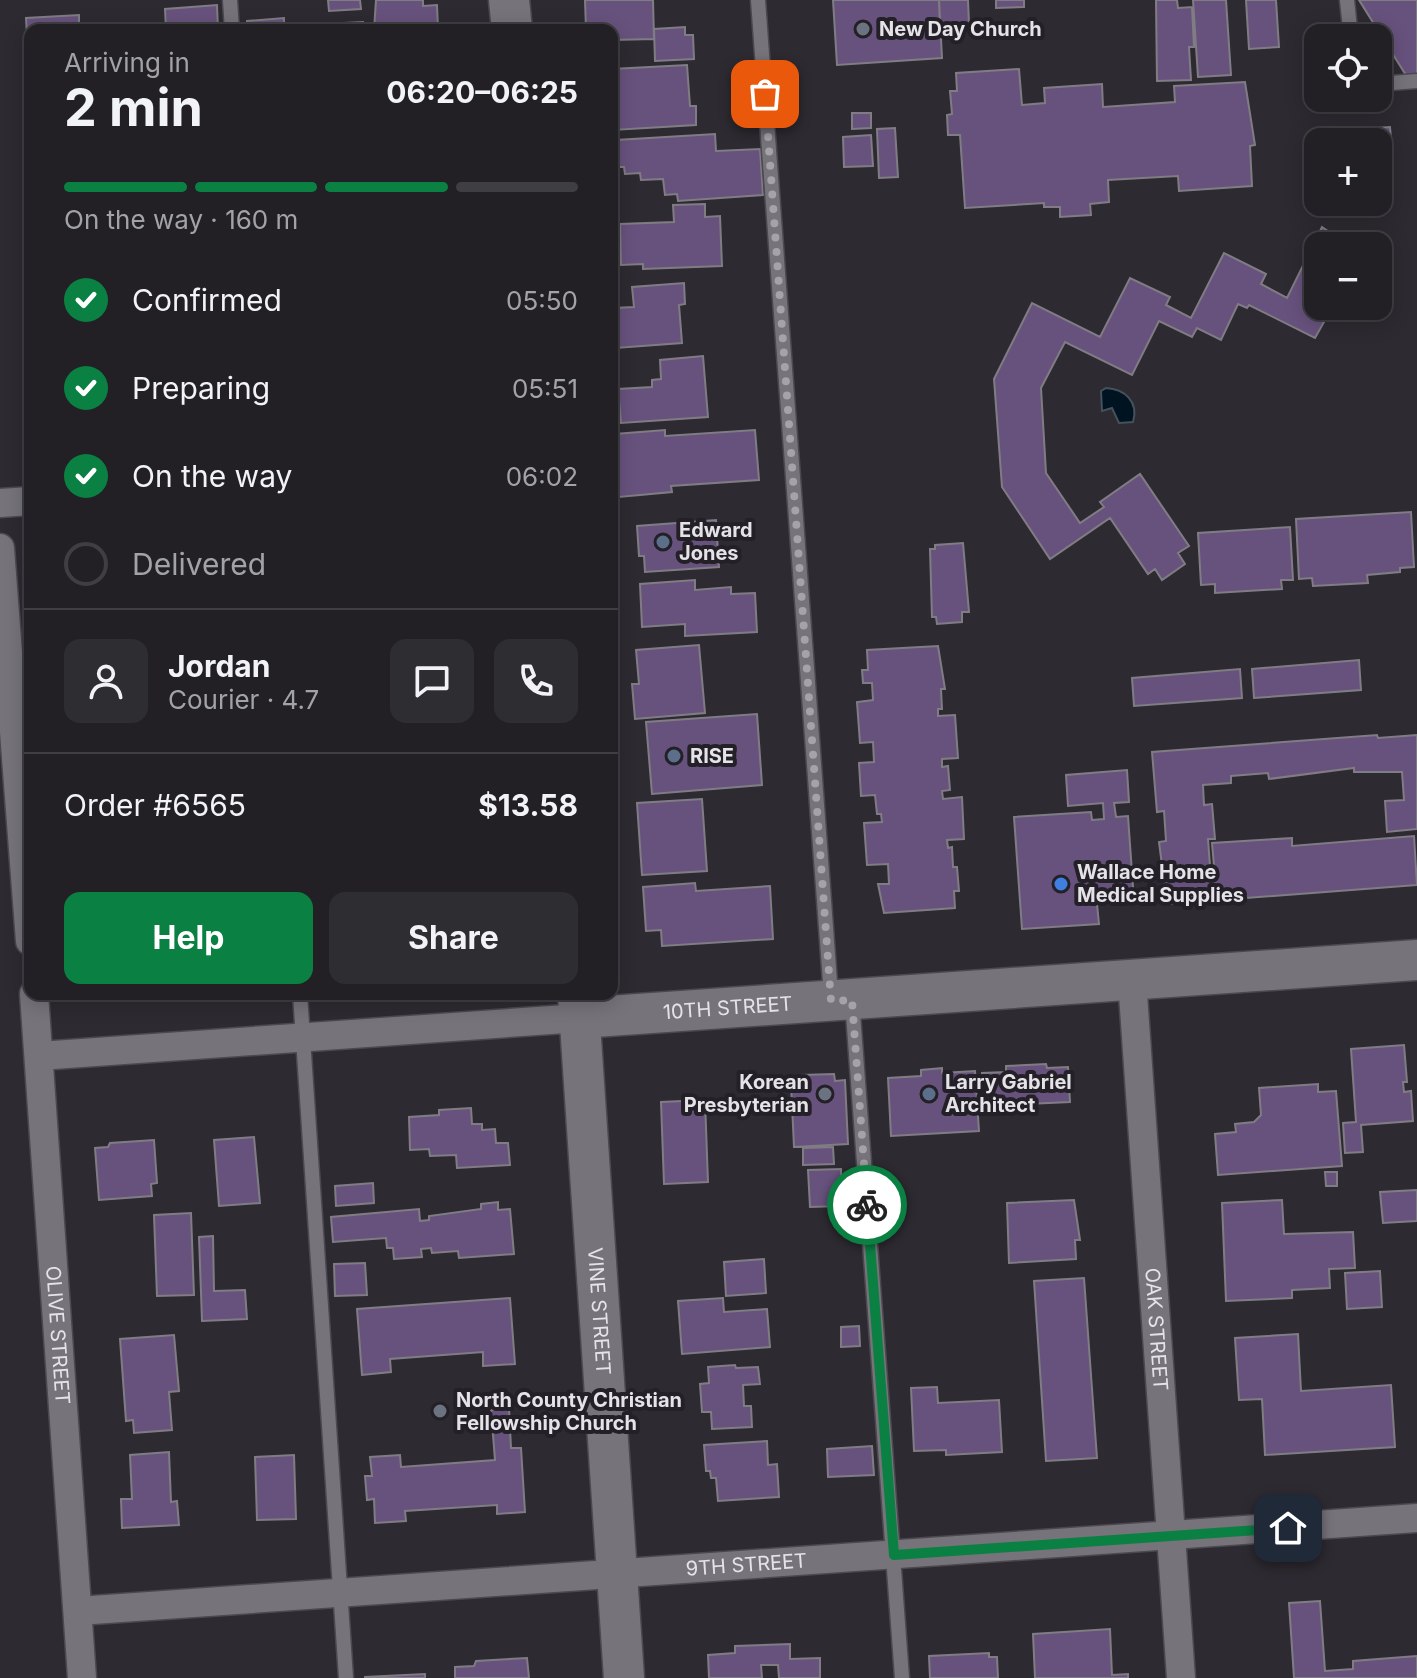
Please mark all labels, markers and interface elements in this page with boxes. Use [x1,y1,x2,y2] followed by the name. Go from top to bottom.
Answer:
[879,17,1042,41] place label: New Day Church
[854,20,872,38] marker: New Day Church
[1304,24,1392,320] map controls
[1304,24,1392,112] button: locate
[64,47,190,78] text: Arriving in
[731,60,799,128] pin
[743,72,787,116] icon: bag
[386,74,578,110] text: 06:20–06:25
[64,76,203,139] text: 2 min
[1304,128,1392,216] button: +
[64,204,298,235] text: On the way · 160 m
[1304,232,1392,320] button: −
[64,278,108,322] icon: check
[132,282,282,318] text: Confirmed
[506,285,578,316] text: 05:50
[64,366,108,410] icon: check
[132,370,270,406] text: Preparing
[512,373,578,404] text: 05:51
[64,454,108,498] icon: check
[132,458,292,494] text: On the way
[506,461,578,492] text: 06:02
[679,518,753,565] place label: Edward Jones
[654,533,672,551] marker: Edward Jones
[132,546,266,582] text: Delivered
[64,639,148,723] button: person
[390,639,474,723] button: chat
[494,639,578,723] button: phone
[168,648,270,684] text: Jordan
[168,684,319,715] text: Courier · 4.7
[690,744,734,768] place label: RISE
[665,747,683,765] marker: RISE
[64,787,246,823] text: Order #6565
[478,787,578,823] text: $13.58
[1077,860,1244,907] place label: Wallace Home Medical Supplies
[1052,875,1070,893] marker: Wallace Home Medical Supplies
[64,892,313,984] button: Help
[329,892,578,984] button: Share
[662,991,793,1024] street label: 10TH STREET
[684,1070,809,1117] place label: Korean Presbyterian
[945,1070,1072,1117] place label: Larry Gabriel Architect
[816,1085,834,1103] marker: Korean Presbyterian
[920,1085,938,1103] marker: Larry Gabriel Architect
[827,1165,907,1245] courier
[845,1183,889,1227] icon: bike
[583,1247,616,1376] street label: VINE STREET
[41,1265,75,1405] street label: OLIVE STREET
[1140,1267,1173,1391] street label: OAK STREET
[456,1388,682,1435] place label: North County Christian Fellowship Church
[431,1402,449,1420] marker: North County Christian Fellowship Church
[1254,1494,1322,1562] pin
[1266,1506,1310,1550] icon: home
[685,1548,808,1581] street label: 9TH STREET

